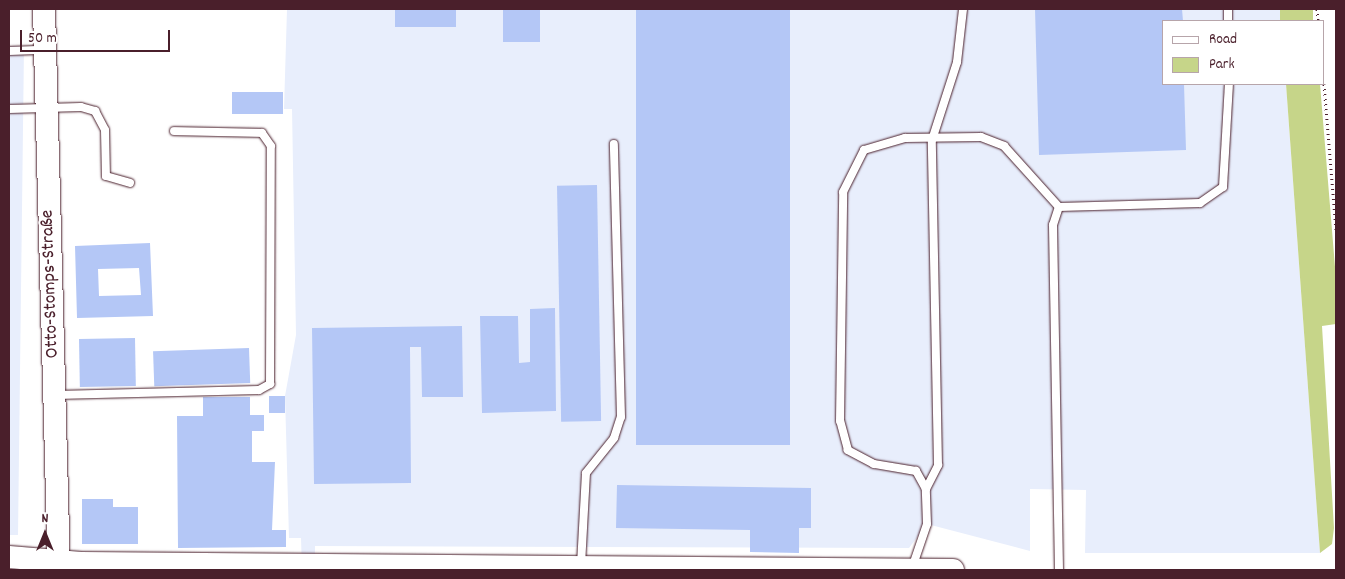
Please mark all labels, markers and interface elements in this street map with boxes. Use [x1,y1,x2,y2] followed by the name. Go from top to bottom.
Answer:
[22,20,172,52] scale bar
[1162,20,1325,85] legend
[28,28,57,50] text: 50 m
[1209,29,1237,51] text: Road
[1209,54,1235,76] text: Park
[37,209,65,359] street label: Otto-Stomps-Straße
[20,509,70,559] north arrow
[42,509,48,529] text: N

